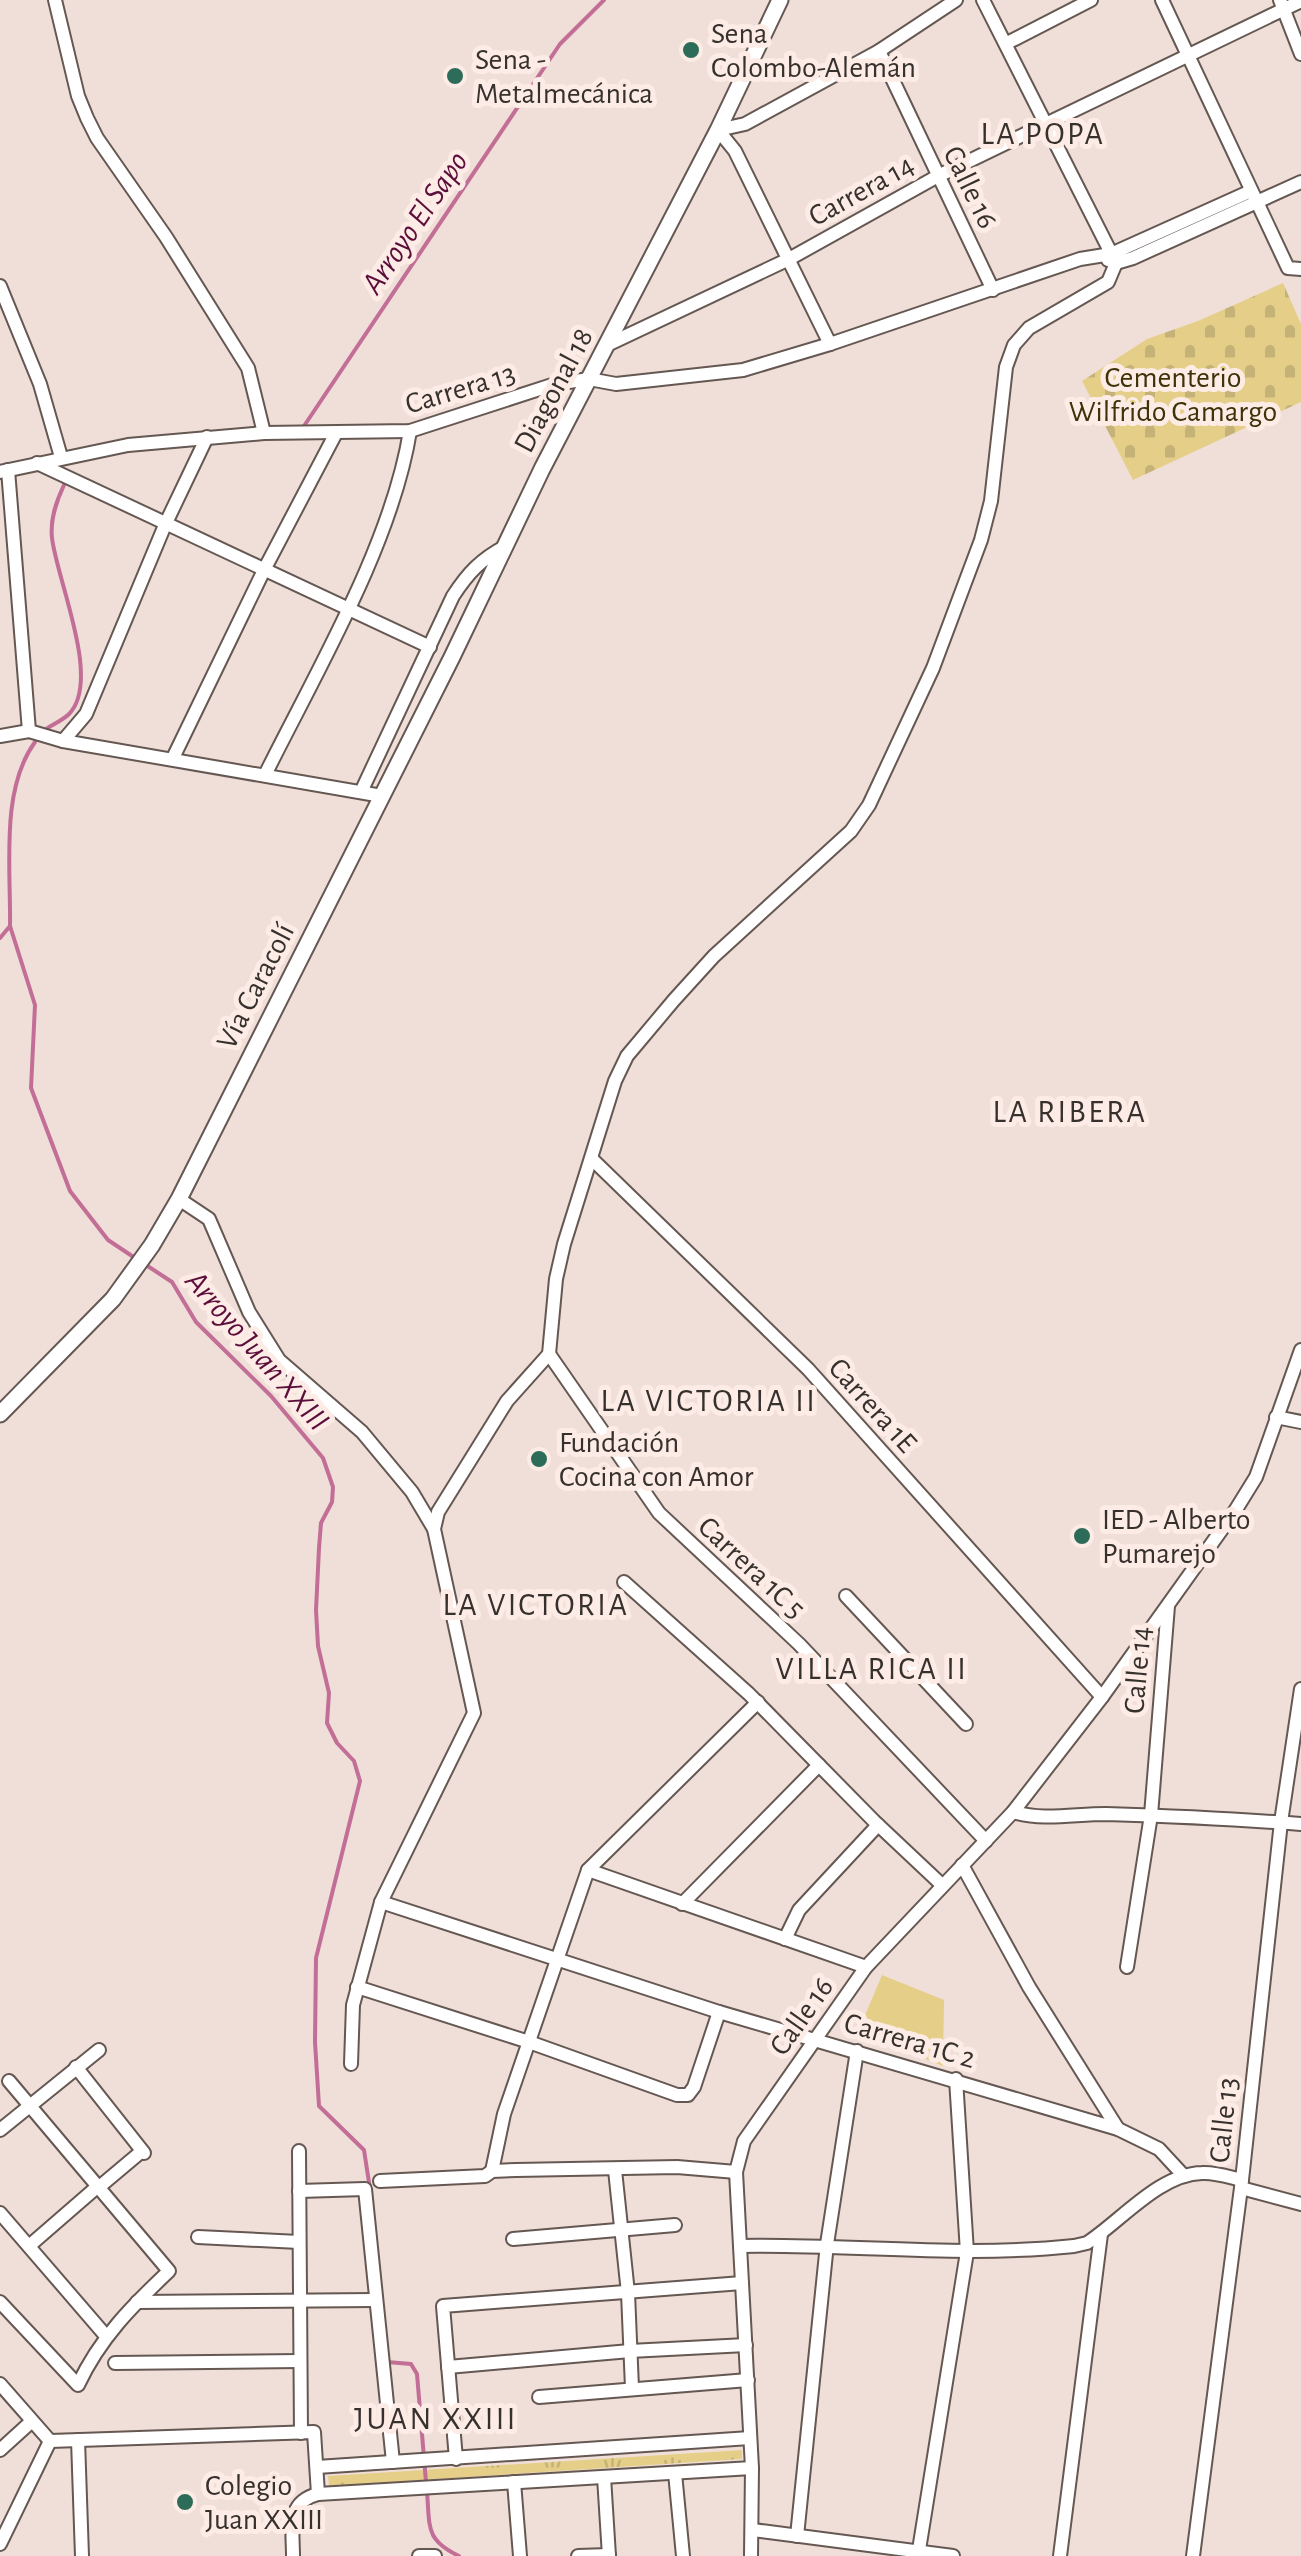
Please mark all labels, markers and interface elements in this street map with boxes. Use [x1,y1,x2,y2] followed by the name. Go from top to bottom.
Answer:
[711,19,916,83] place label: Sena Colombo-Alemán
[680,39,702,61] marker: Sena Colombo-Alemán
[475,45,653,109] place label: Sena - Metalmecánica
[444,65,466,87] marker: Sena - Metalmecánica
[980,118,1106,150] district label: LA POPA
[937,142,1003,233] street label: Calle 16
[355,146,475,301] water label: Arroyo El Sapo
[804,150,919,232] street label: Carrera 14
[509,323,599,457] street label: Diagonal 18
[402,358,519,420] street label: Carrera 13
[1069,363,1277,427] park label: Cementerio Wilfrido Camargo
[212,918,301,1054] street label: Vía Caracolí
[993,1096,1147,1128] district label: LA RIBERA
[179,1264,335,1437] water label: Arroyo Juan XXIII
[823,1353,922,1459] street label: Carrera 1E
[601,1385,817,1417] district label: LA VICTORIA II
[559,1428,754,1492] place label: Fundación Cocina con Amor
[528,1448,550,1470] marker: Fundación Cocina con Amor
[1102,1505,1251,1569] place label: IED - Alberto Pumarejo
[692,1511,811,1624] street label: Carrera 1C 5
[1071,1525,1093,1547] marker: IED - Alberto Pumarejo
[443,1589,629,1621] district label: LA VICTORIA
[1119,1625,1157,1715] street label: Calle 14
[776,1653,968,1685] district label: VILLA RICA II
[764,1972,839,2061] street label: Calle 16
[841,2008,979,2074] street label: Carrera 1C 2
[1205,2076,1243,2164] street label: Calle 13
[354,2403,518,2435] district label: JUAN XXIII
[205,2471,323,2535] place label: Colegio Juan XXIII
[174,2491,196,2513] marker: Colegio Juan XXIII

